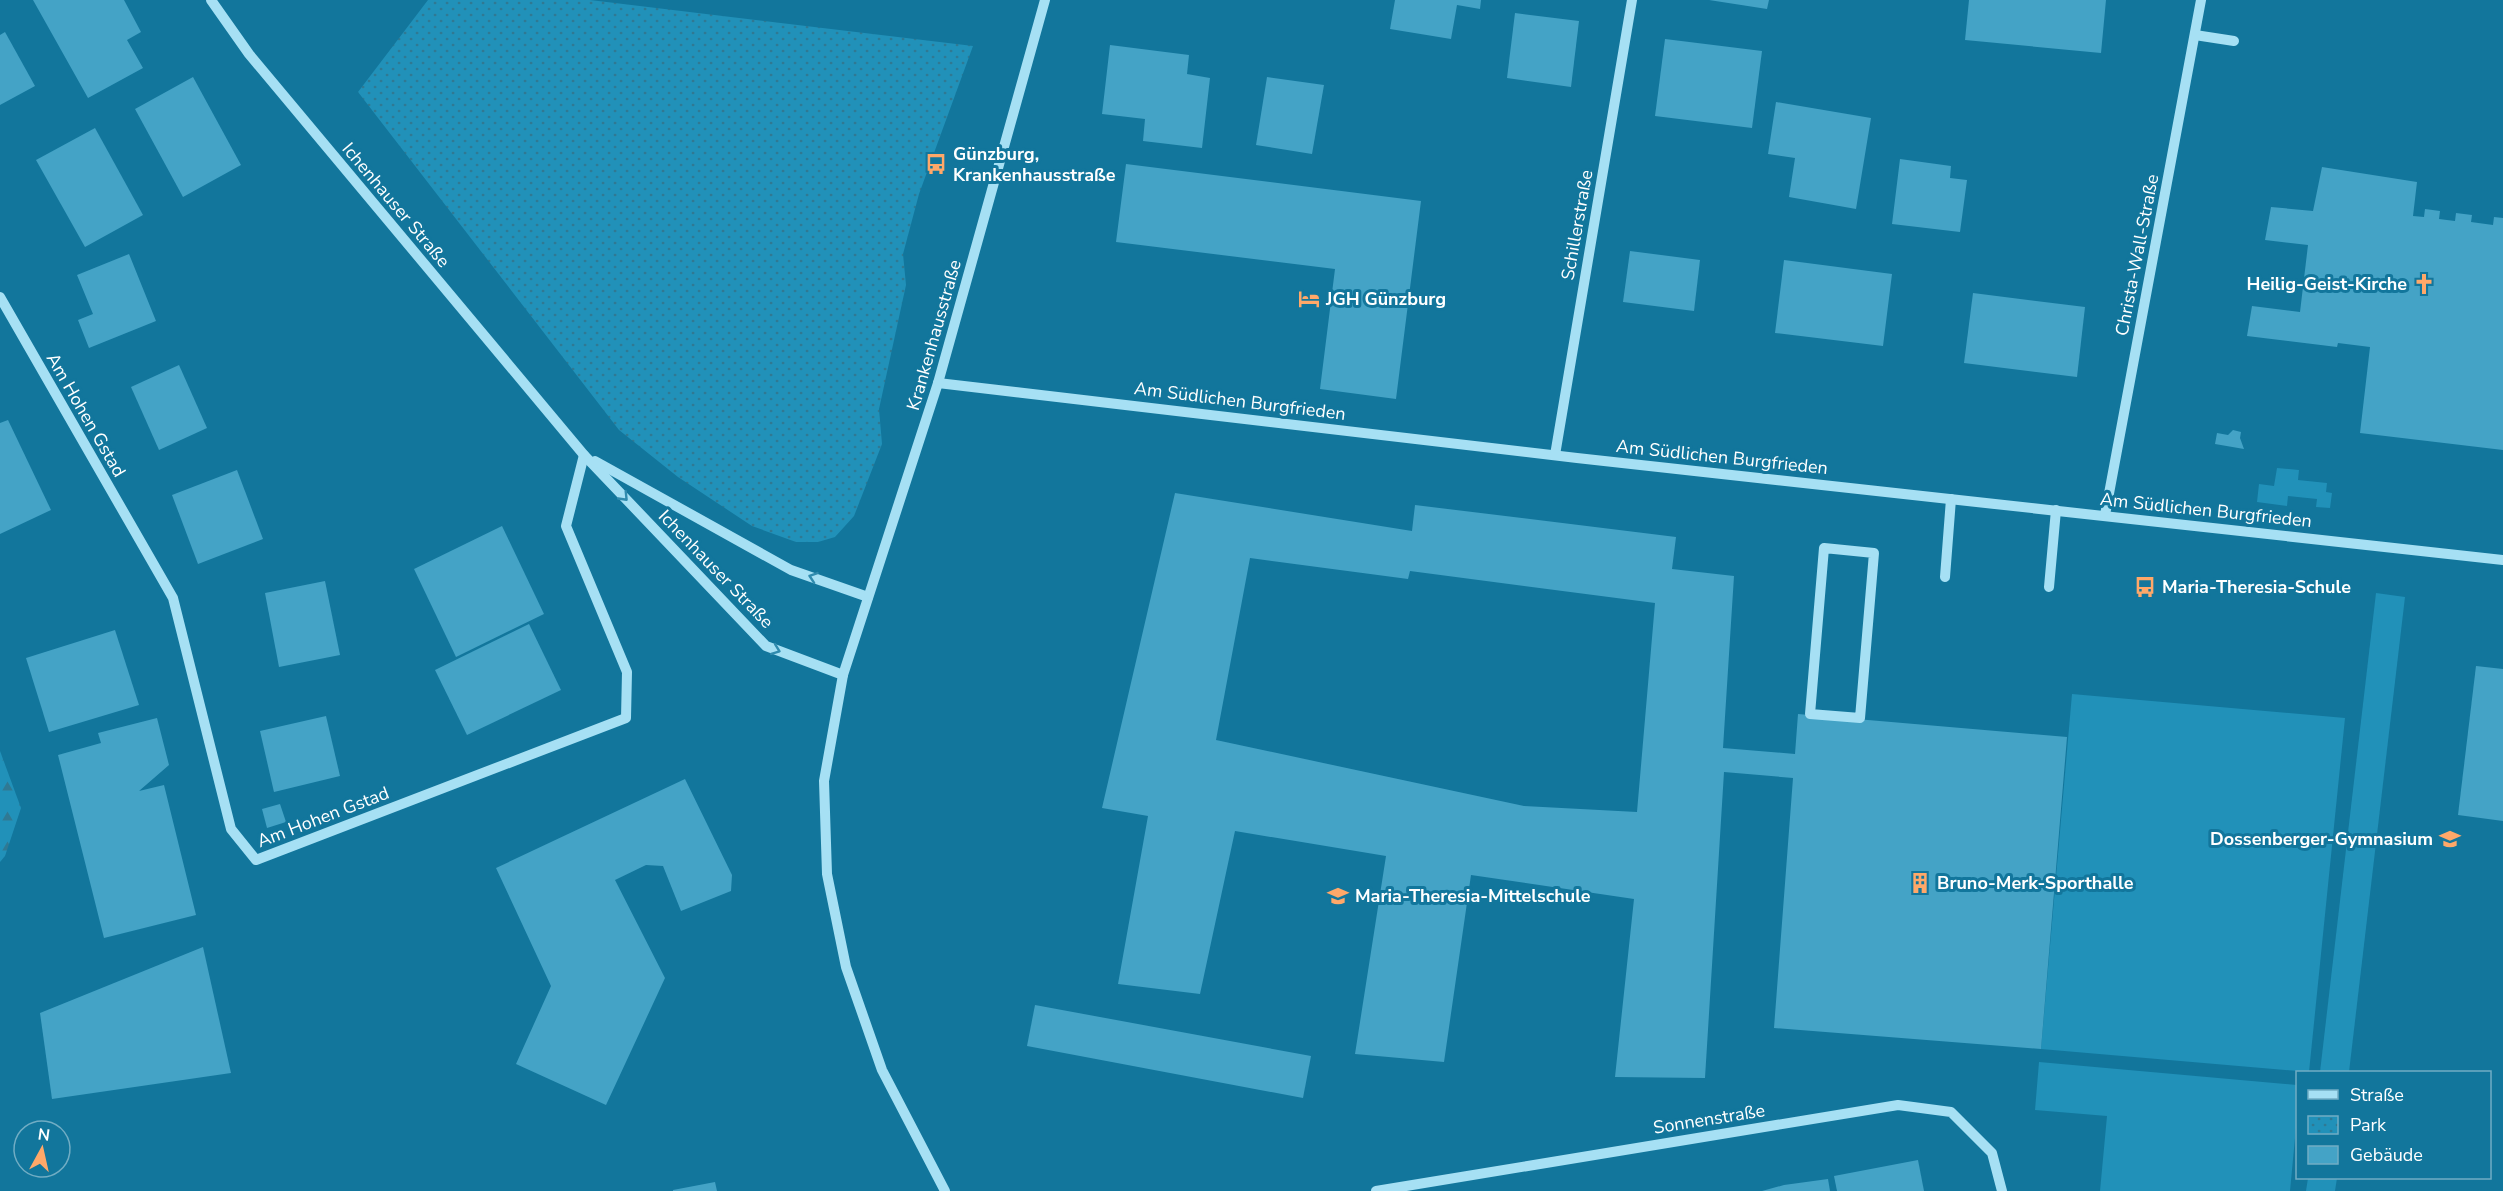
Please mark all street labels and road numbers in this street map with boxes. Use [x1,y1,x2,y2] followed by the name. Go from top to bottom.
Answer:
[337,138,455,272] street label: Ichenhauser Straße
[1555,168,1599,282] street label: Schillerstraße
[2110,172,2164,338] street label: Christa-Wall-Straße
[901,257,967,413] street label: Krankenhausstraße
[41,349,131,481] street label: Am Hohen Gstad
[1133,376,1347,426] street label: Am Südlichen Burgfrieden
[1615,434,1829,480] street label: Am Südlichen Burgfrieden
[2099,487,2313,533] street label: Am Südlichen Burgfrieden
[653,505,779,633] street label: Ichenhauser Straße
[254,781,392,853] street label: Am Hohen Gstad
[1651,1098,1767,1140] street label: Sonnenstraße

